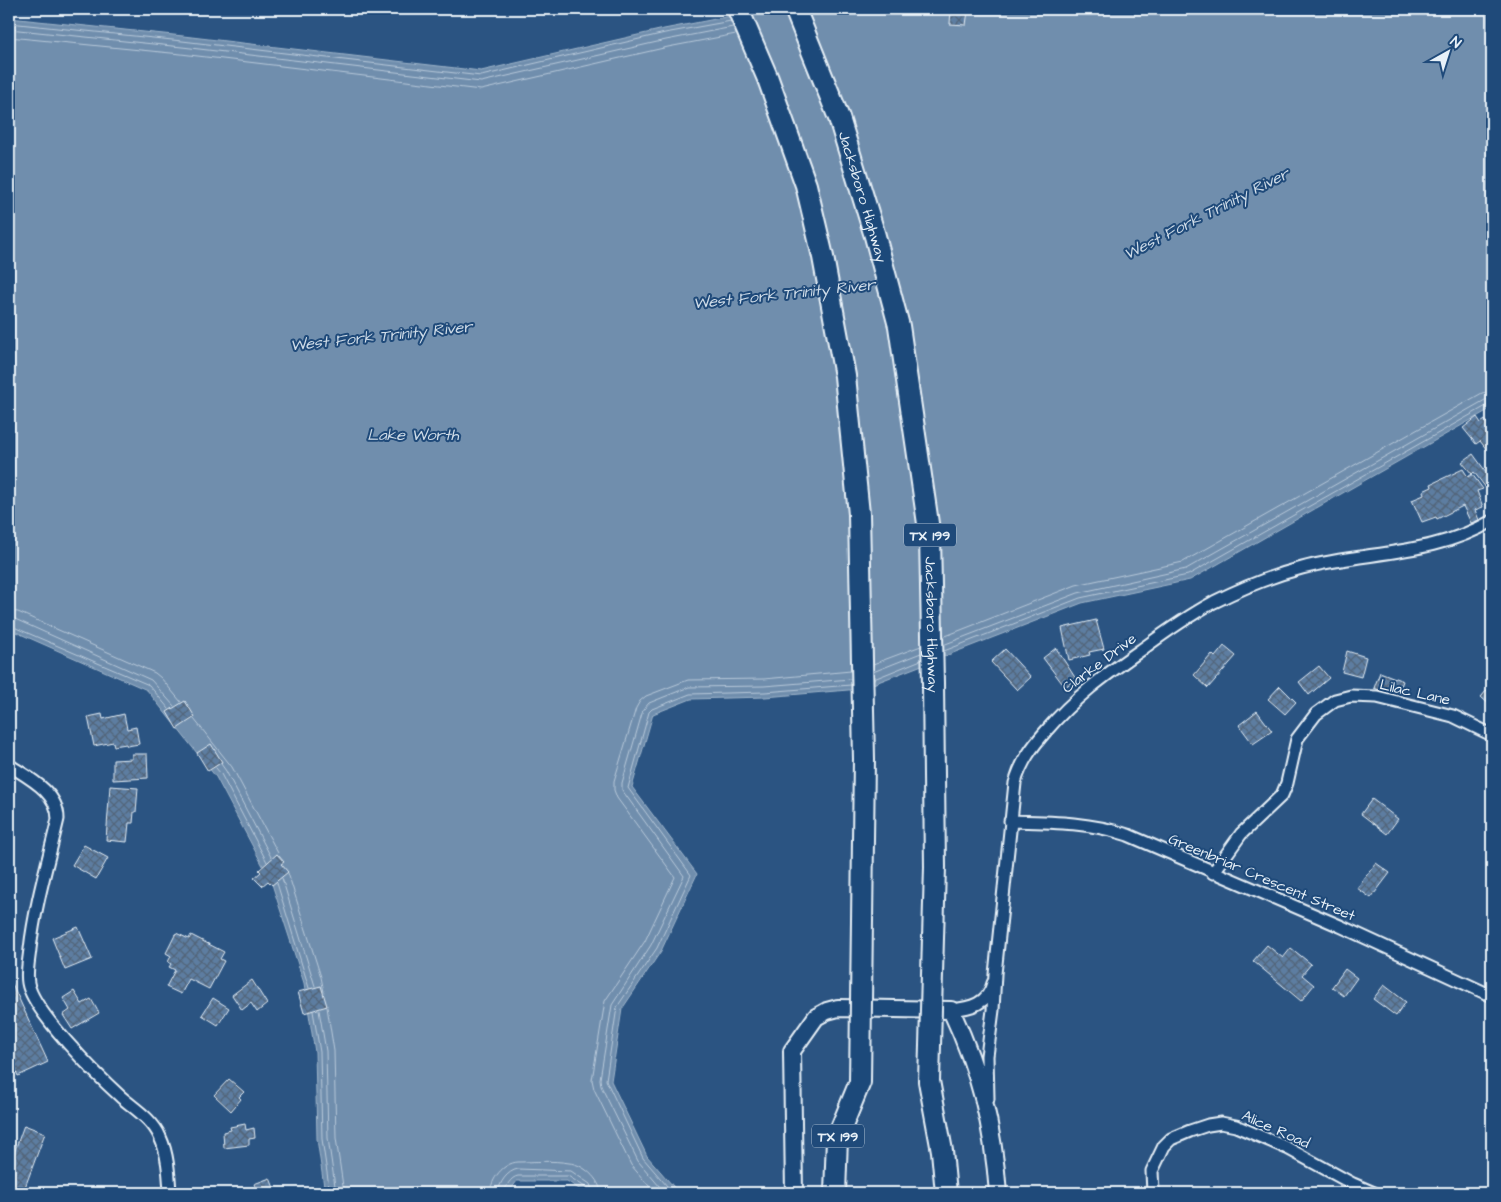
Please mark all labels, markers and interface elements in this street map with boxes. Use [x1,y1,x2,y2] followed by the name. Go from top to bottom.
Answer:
[1424,28,1474,78] north arrow
[1446,32,1465,53] text: N
[833,129,892,265] street label: Jacksboro Highway
[1120,162,1295,266] water label: West Fork Trinity River
[692,273,878,315] water label: West Fork Trinity River
[289,315,475,357] water label: West Fork Trinity River
[367,424,460,446] water label: Lake Worth
[904,524,956,546] road number: TX 199
[919,556,943,693] street label: Jacksboro Highway
[1058,628,1141,698] street label: Clarke Drive
[1378,674,1452,711] street label: Lilac Lane
[1165,828,1359,926] street label: Greenbriar Crescent Street
[1238,1105,1313,1154] street label: Alice Road
[812,1124,864,1148] road number: TX 199

